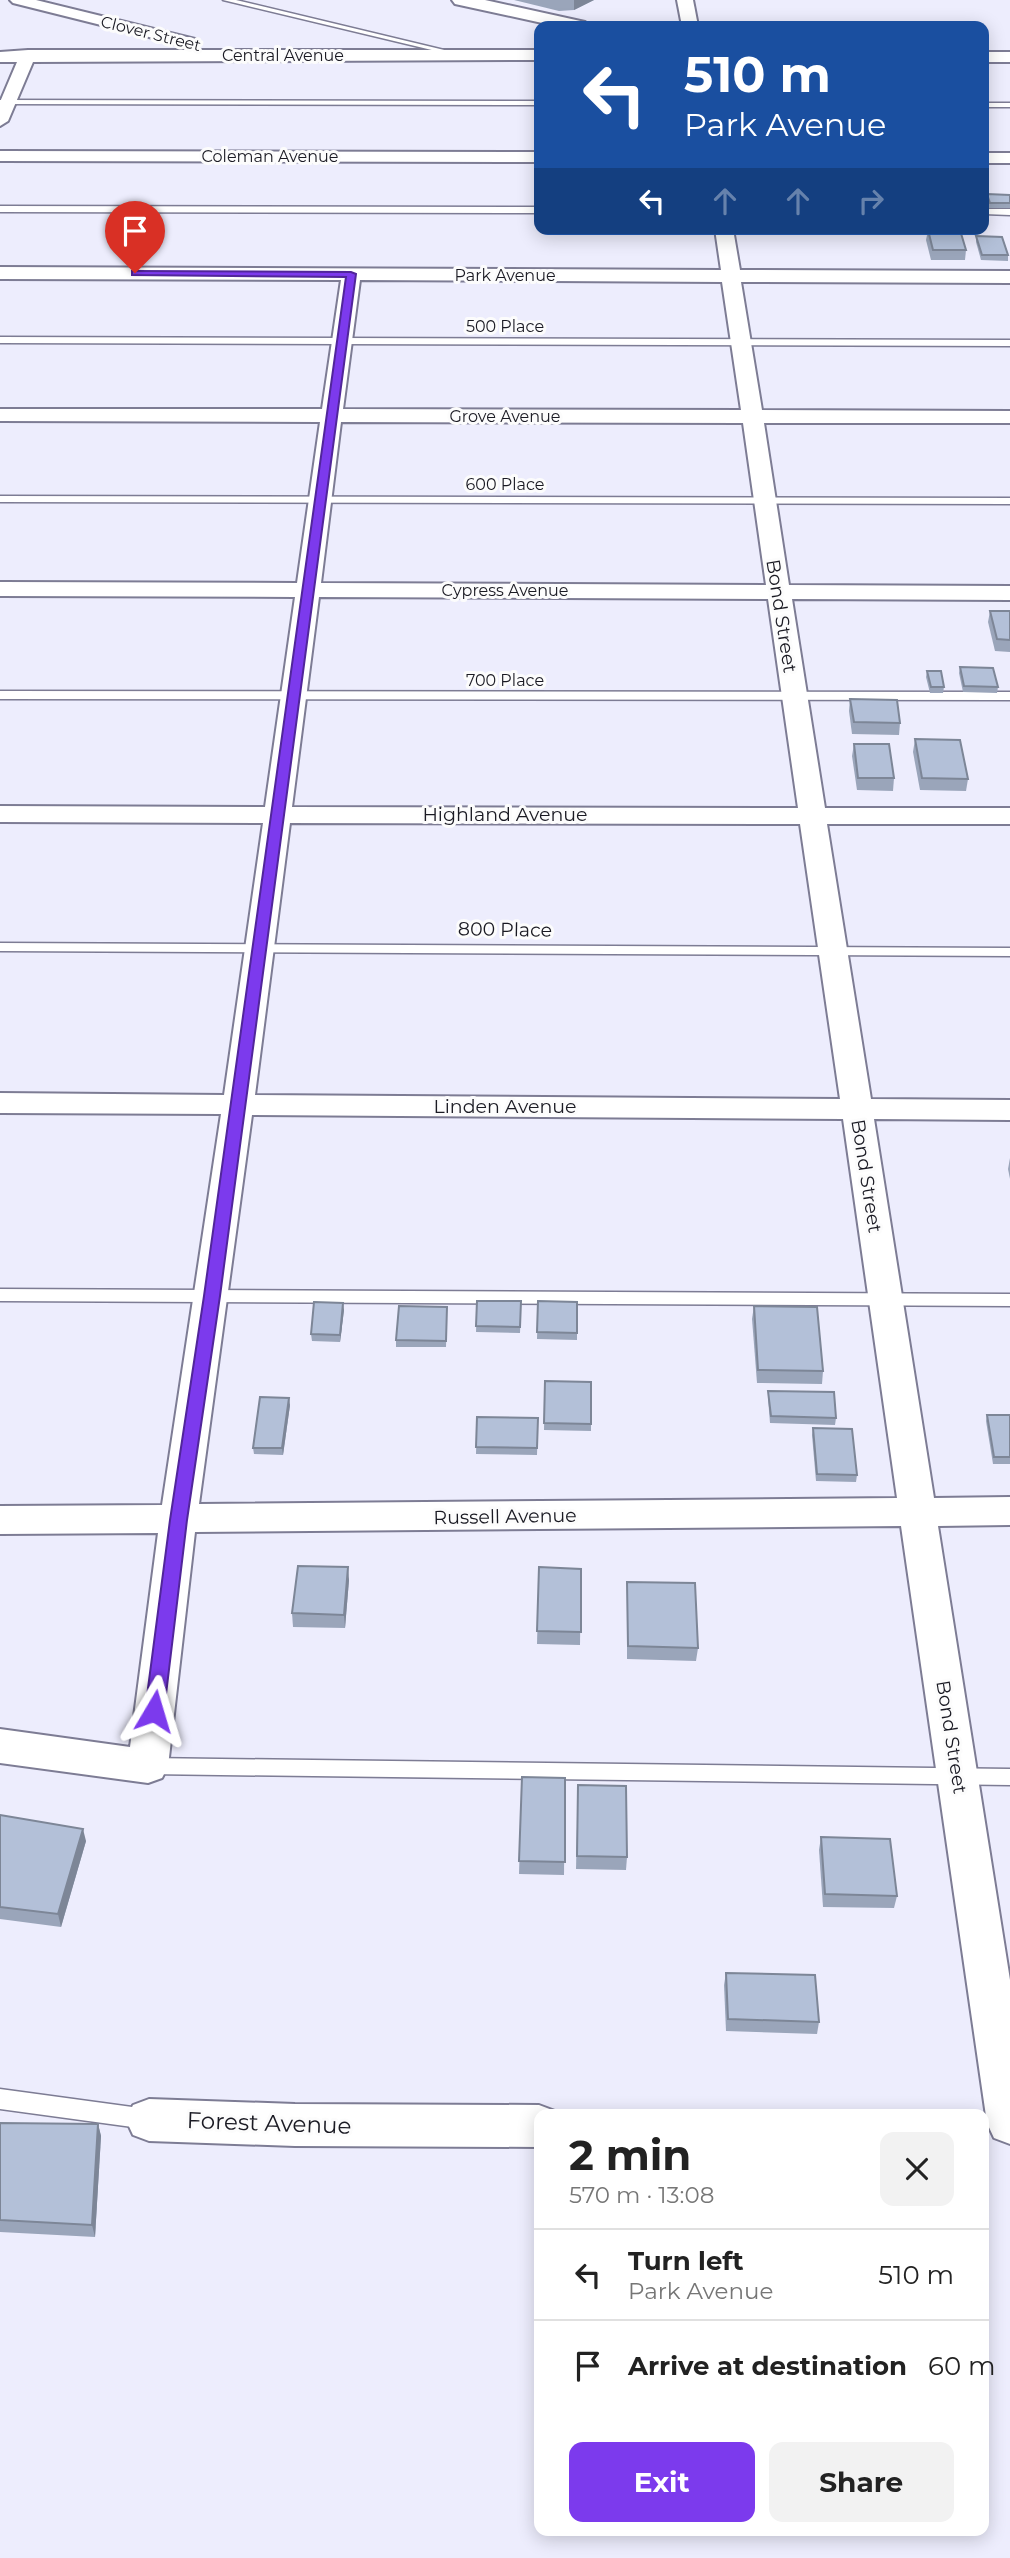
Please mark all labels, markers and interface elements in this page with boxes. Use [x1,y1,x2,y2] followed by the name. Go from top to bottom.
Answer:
[99,12,203,55] street label: Clover Street
[684,45,831,104] text: 510 m
[222,46,344,65] street label: Central Avenue
[569,49,660,140] icon: left
[684,105,886,144] text: Park Avenue
[202,147,338,166] street label: Coleman Avenue
[633,182,671,220] icon: left
[706,182,744,220] icon: ahead
[779,182,817,220] icon: ahead
[852,182,890,220] icon: right
[105,201,165,273] pin
[116,212,154,250] icon: arrive
[454,266,556,285] street label: Park Avenue
[466,317,544,336] street label: 500 Place
[449,407,561,426] street label: Grove Avenue
[466,475,544,494] street label: 600 Place
[761,558,802,675] street label: Bond Street
[442,581,568,600] street label: Cypress Avenue
[466,671,544,690] street label: 700 Place
[422,803,588,826] street label: Highland Avenue
[458,917,552,942] street label: 800 Place
[433,1095,577,1118] street label: Linden Avenue
[846,1118,887,1235] street label: Bond Street
[433,1504,577,1529] street label: Russell Avenue
[117,1674,191,1748] position arrow
[931,1679,972,1796] street label: Bond Street
[186,2106,352,2140] street label: Forest Avenue
[569,2129,691,2181] text: 2 min
[880,2132,954,2206] button: close
[569,2181,714,2209] text: 570 m · 13:08
[628,2245,744,2277] text: Turn left
[569,2256,607,2294] icon: left
[878,2259,954,2291] text: 510 m
[628,2277,773,2305] text: Park Avenue
[569,2347,607,2385] icon: arrive
[628,2350,907,2382] text: Arrive at destination
[928,2350,996,2382] text: 60 m
[569,2442,755,2522] button: Exit
[769,2442,954,2522] button: Share

